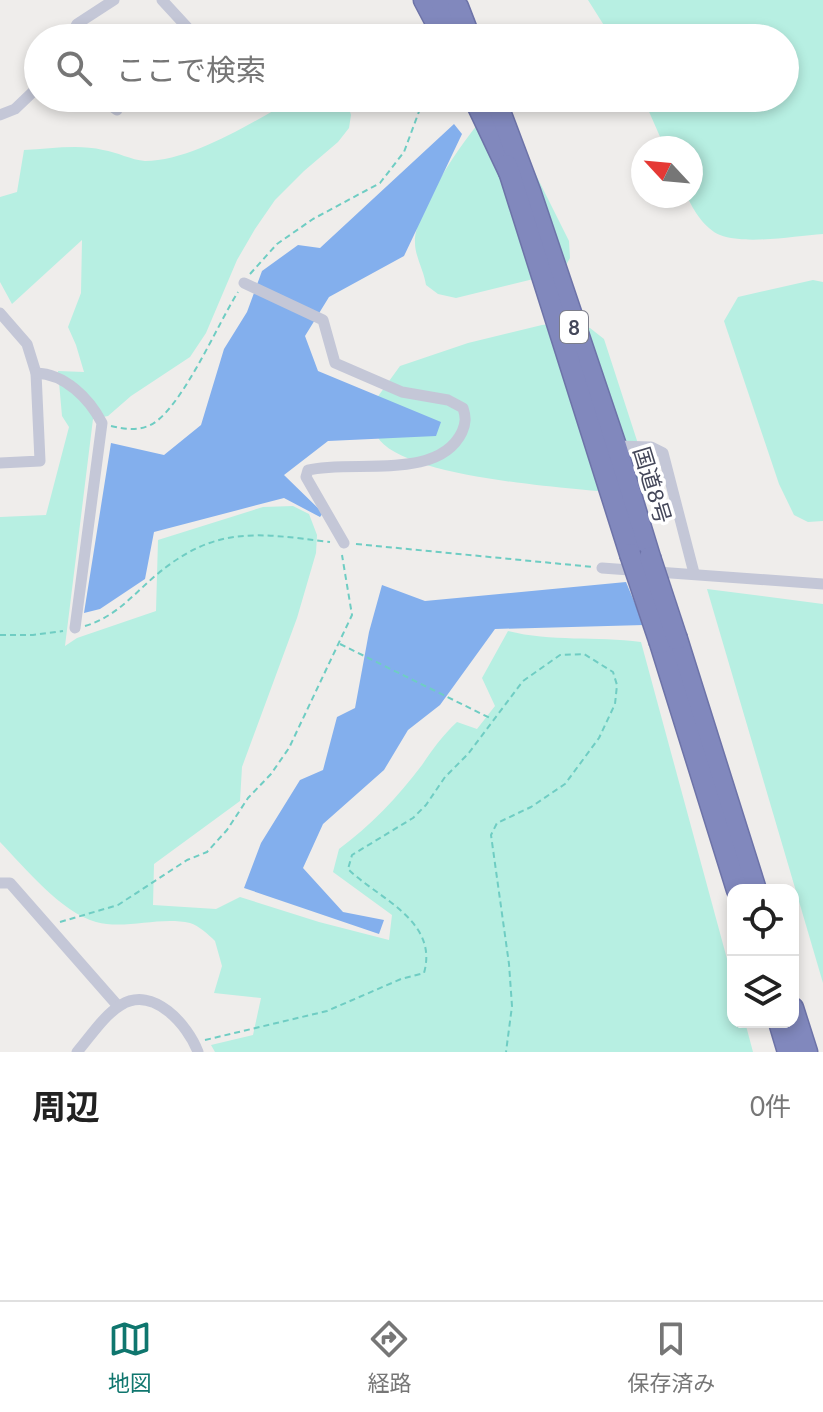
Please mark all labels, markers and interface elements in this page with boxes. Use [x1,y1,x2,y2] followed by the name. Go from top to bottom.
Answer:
[24,24,799,112] search box
[52,46,96,90] icon: search
[116,51,266,87] text: ここで検索
[631,136,703,208] north arrow
[560,311,588,343] road number: 8
[629,443,677,527] street label: 国道8号
[727,884,799,1028] map controls
[727,884,799,956] button: locate
[727,956,799,1028] button: layers
[32,1085,100,1126] text: 周辺
[750,1090,791,1122] text: 0件
[108,1317,152,1397] tab: 地図
[367,1317,411,1397] tab: 経路
[627,1317,715,1397] tab: 保存済み

